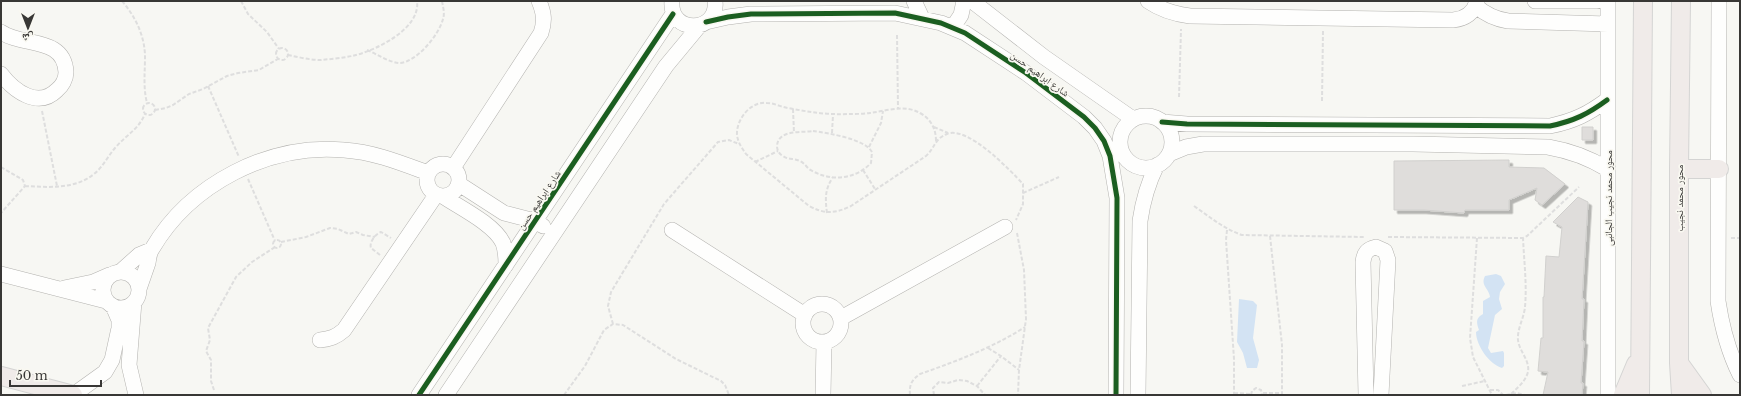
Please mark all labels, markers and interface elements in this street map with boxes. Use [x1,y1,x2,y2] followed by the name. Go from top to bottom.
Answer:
[8,8,48,48] north arrow
[22,30,34,45] text: ش
[1008,48,1072,101] street label: شارع ابراهيم حسن
[1602,150,1615,246] street label: محور محمد نجيب الجانبى
[1673,164,1686,231] street label: محور محمد نجيب
[514,167,565,233] street label: شارع ابراهيم حسن
[10,362,101,388] scale bar
[16,368,48,383] text: 50 m

